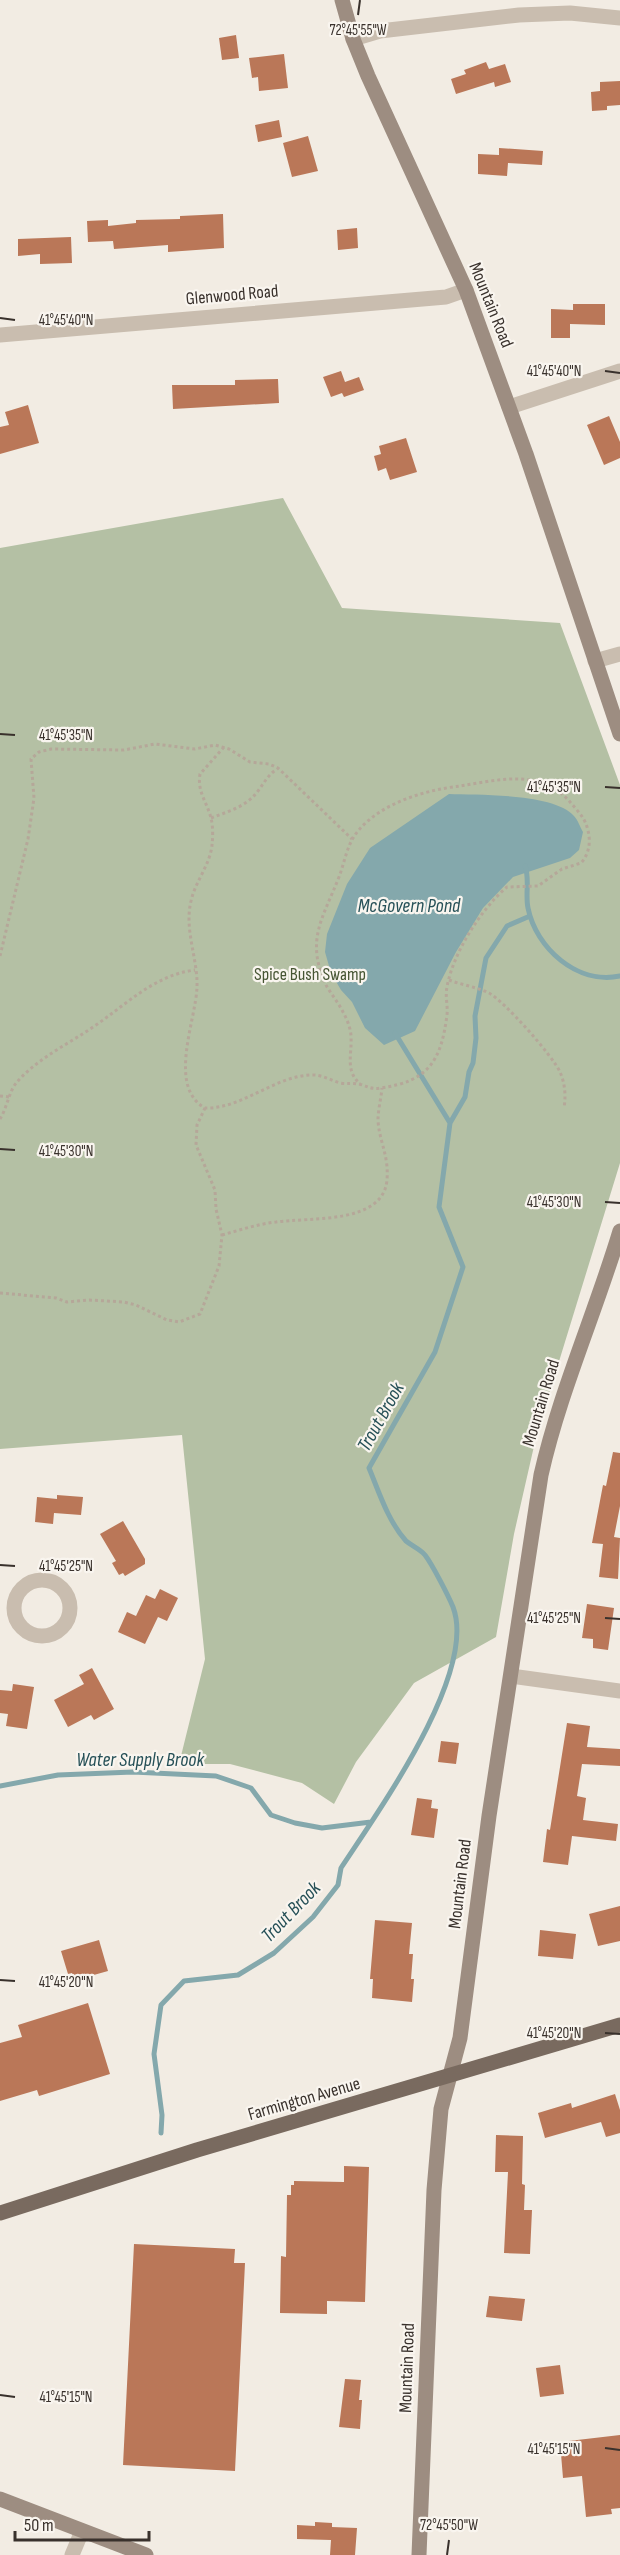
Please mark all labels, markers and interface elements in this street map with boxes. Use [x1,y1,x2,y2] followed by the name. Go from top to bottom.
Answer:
[329,21,387,40] text: 72°45'55"W
[464,259,518,351] street label: Mountain Road
[185,281,279,309] street label: Glenwood Road
[39,311,93,330] text: 41°45'40"N
[527,362,581,381] text: 41°45'40"N
[39,726,93,745] text: 41°45'35"N
[527,778,581,797] text: 41°45'35"N
[358,894,461,918] water label: McGovern Pond
[254,964,366,985] park label: Spice Bush Swamp
[39,1142,93,1161] text: 41°45'30"N
[527,1193,581,1212] text: 41°45'30"N
[518,1357,564,1449] street label: Mountain Road
[352,1378,410,1456] water label: Trout Brook
[39,1557,93,1576] text: 41°45'25"N
[527,1609,581,1628] text: 41°45'25"N
[76,1748,204,1772] water label: Water Supply Brook
[444,1838,476,1930] street label: Mountain Road
[256,1876,326,1947] water label: Trout Brook
[39,1973,93,1992] text: 41°45'20"N
[527,2024,581,2043] text: 41°45'20"N
[245,2073,363,2125] street label: Farmington Avenue
[395,2323,419,2413] street label: Mountain Road
[40,2388,93,2407] text: 41°45'15"N
[528,2440,581,2459] text: 41°45'15"N
[15,2504,148,2542] scale bar
[24,2515,54,2536] text: 50 m
[420,2516,478,2535] text: 72°45'50"W

